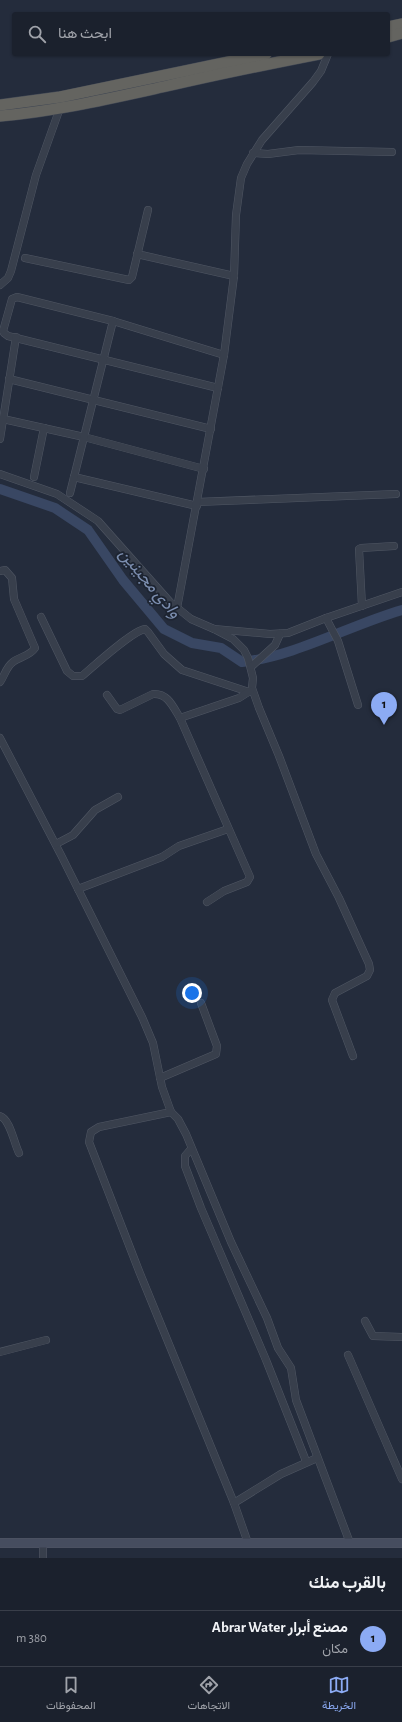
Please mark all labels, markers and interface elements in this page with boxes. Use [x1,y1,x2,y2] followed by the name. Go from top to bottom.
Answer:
[12,12,390,56] search box
[26,23,48,45] icon: search
[58,26,112,41] text: ابحث هنا
[112,545,184,625] water label: وادي مجينين
[371,692,397,725] pin: 1
[182,983,202,1003] your location
[309,1574,386,1591] text: بالقرب منك
[212,1620,348,1635] text: مصنع أبرار Abrar Water
[16,1632,47,1645] text: 380 m
[371,1632,375,1645] text: 1
[322,1643,348,1656] text: مكان
[46,1674,96,1715] tab: المحفوظات
[187,1674,230,1715] tab: الاتجاهات
[322,1674,356,1715] tab: الخريطة

